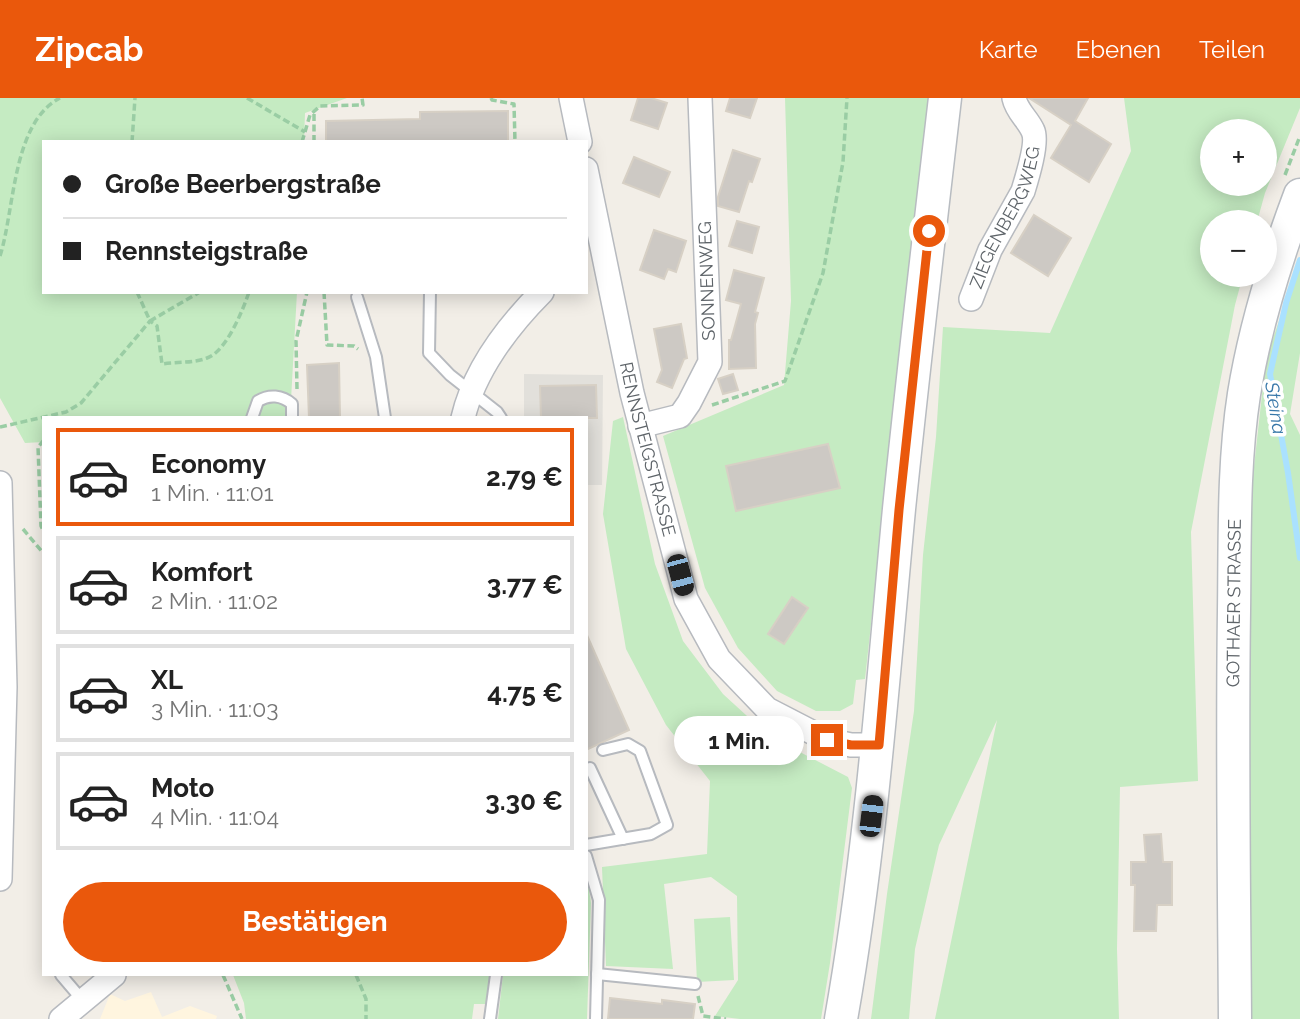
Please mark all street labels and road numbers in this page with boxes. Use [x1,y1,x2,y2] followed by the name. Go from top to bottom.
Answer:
[965,145,1044,291] street label: ZIEGENBERGWEG
[694,221,719,341] street label: SONNENWEG
[616,360,680,539] street label: RENNSTEIGSTRASSE
[1222,519,1245,687] street label: GOTHAER STRASSE

